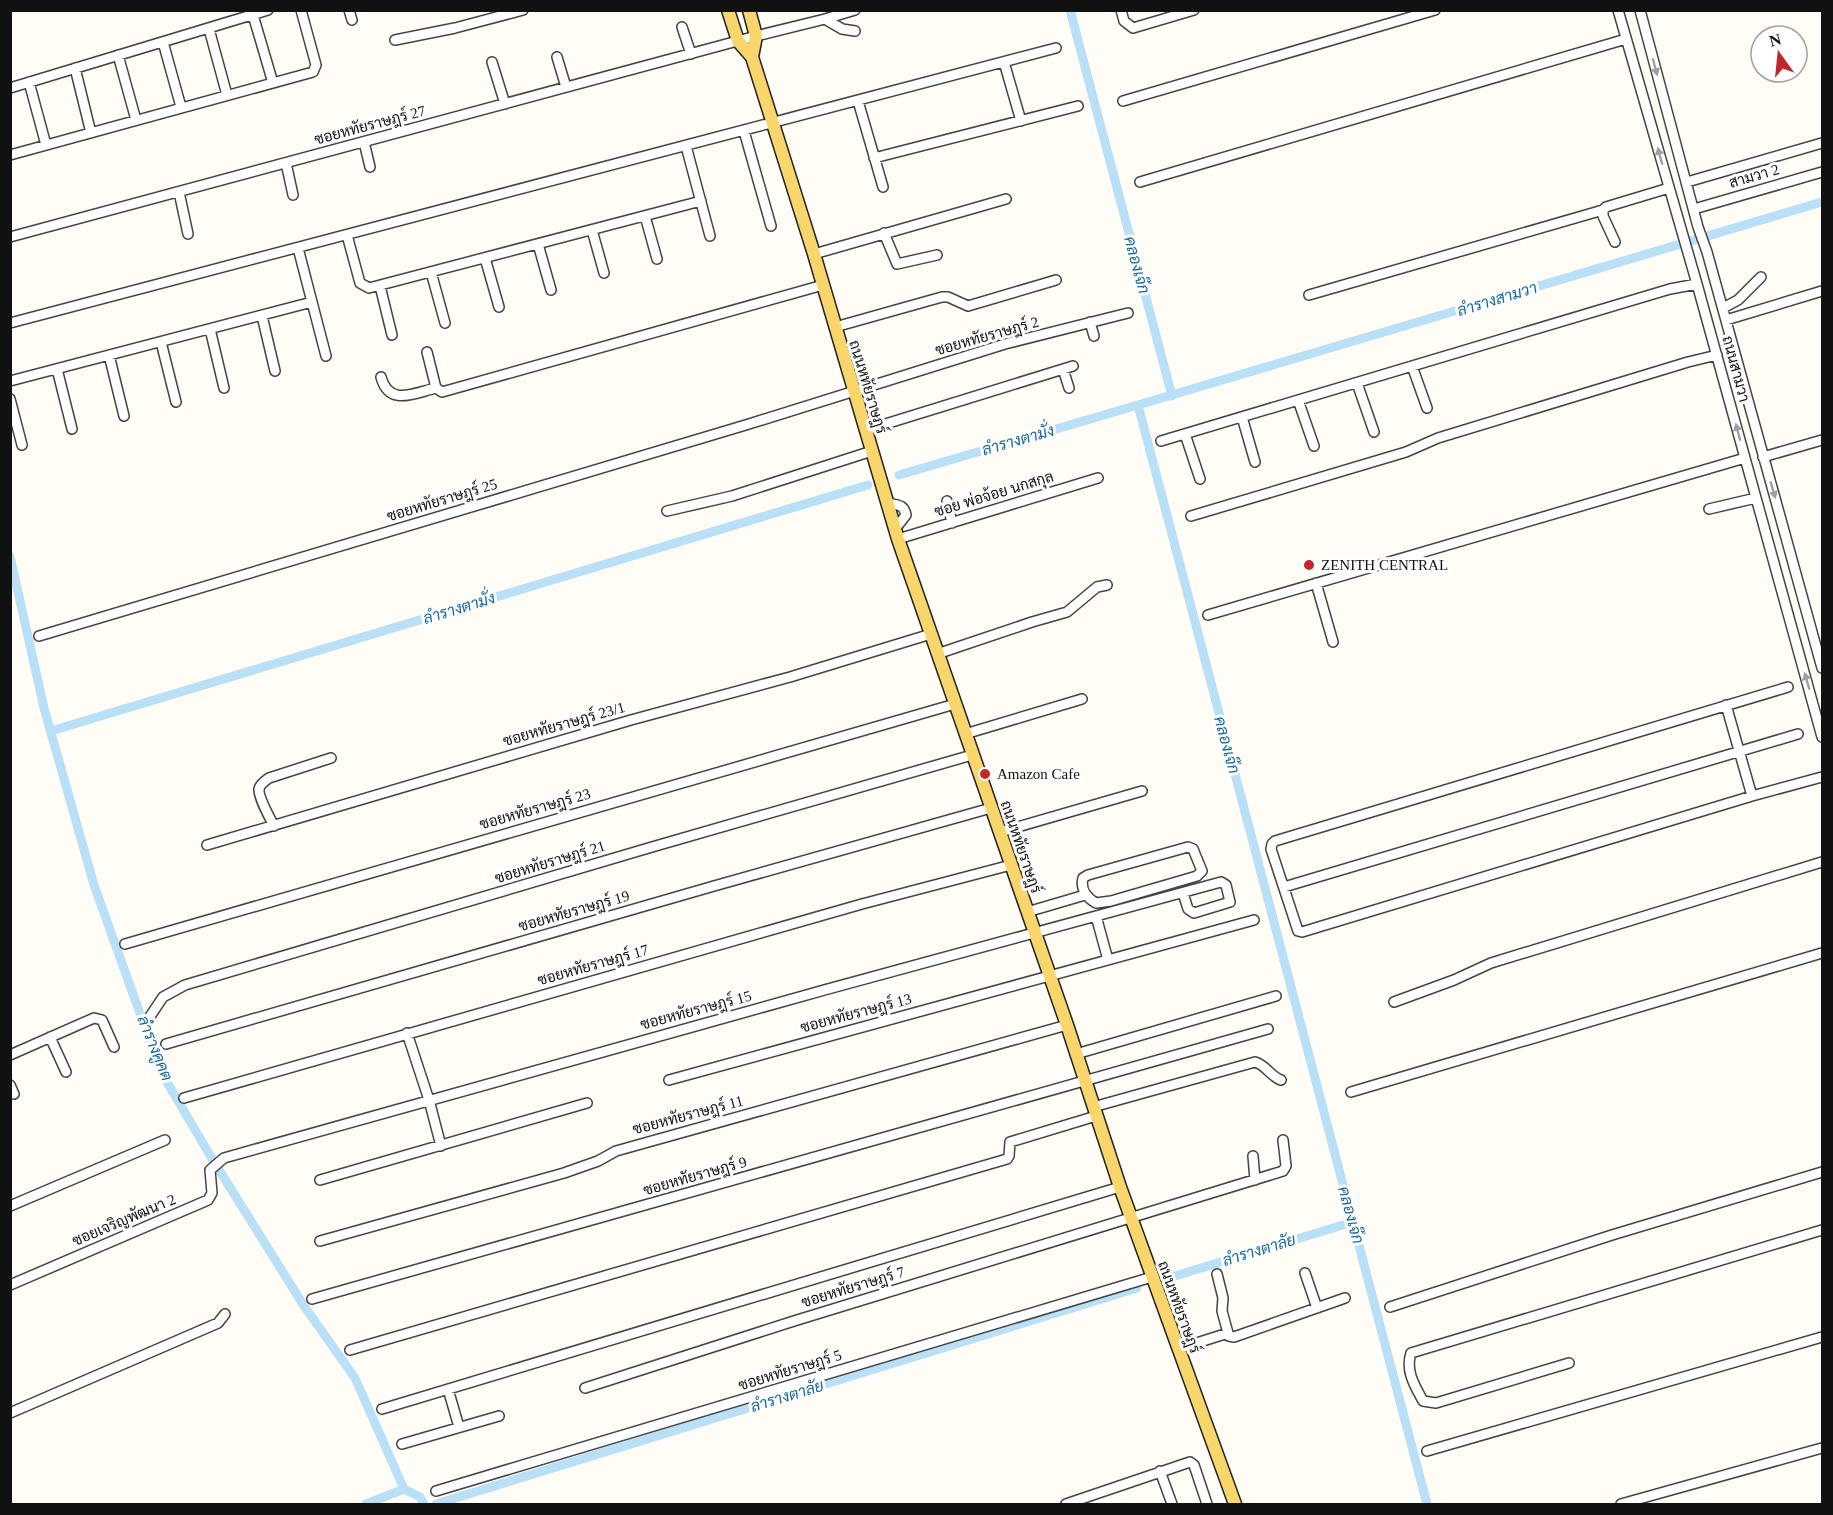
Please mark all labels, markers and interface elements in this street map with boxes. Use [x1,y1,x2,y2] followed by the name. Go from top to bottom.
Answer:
[1749,24,1809,84] north arrow
[1767,30,1783,50] text: N
[1651,58,1660,76] one-way arrow
[312,100,428,149] street label: ซอยหทัยราษฎร์ 27
[1655,147,1665,165] one-way arrow
[1727,161,1781,191] street label: สามวา 2
[1121,234,1156,296] water label: คลองเจ๊ก
[1455,278,1539,319] water label: ลำรางสามวา
[933,312,1041,360] street label: ซอยหทัยราษฎร์ 2
[1719,334,1753,404] street label: ถนนสามวา
[844,338,892,436] street label: ถนนหทัยราษฎร์
[978,416,1056,458] water label: ลำรางตามั่ง
[1733,423,1742,441] one-way arrow
[932,466,1056,523] street label: ซอย พ่อจ้อย นกสกุล
[384,474,500,526] street label: ซอยหทัยราษฎร์ 25
[1768,481,1778,500] one-way arrow
[1321,557,1448,573] place label: ZENITH CENTRAL
[1302,558,1316,572] marker: ZENITH CENTRAL
[419,584,497,627] water label: ลำรางตามั่ง
[1802,672,1811,690] one-way arrow
[501,697,627,751] street label: ซอยหทัยราษฎร์ 23/1
[1211,714,1246,776] water label: คลองเจ๊ก
[997,766,1080,782] place label: Amazon Cafe
[978,767,992,781] marker: Amazon Cafe
[477,784,593,834] street label: ซอยหทัยราษฎร์ 23
[996,798,1046,896] street label: ถนนหทัยราษฎร์
[492,836,608,888] street label: ซอยหทัยราษฎร์ 21
[516,886,632,936] street label: ซอยหทัยราษฎร์ 19
[535,939,651,990] street label: ซอยหทัยราษฎร์ 17
[638,986,754,1034] street label: ซอยหทัยราษฎร์ 15
[798,989,914,1037] street label: ซอยหทัยราษฎร์ 13
[131,1013,177,1084] water label: ลำรางคูคต
[630,1091,746,1139] street label: ซอยหทัยราษฎร์ 11
[641,1152,749,1200] street label: ซอยหทัยราษฎร์ 9
[1335,1184,1370,1246] water label: คลองเจ๊ก
[70,1190,178,1250] street label: ซอยเจริญพัฒนา 2
[1220,1229,1298,1269] water label: ลำรางตาลัย
[1153,1258,1205,1356] street label: ถนนหทัยราษฎร์
[799,1262,908,1312] street label: ซอยหทัยราษฎร์ 7
[736,1345,844,1395] street label: ซอยหทัยราษฎร์ 5
[748,1375,826,1415] water label: ลำรางตาลัย

